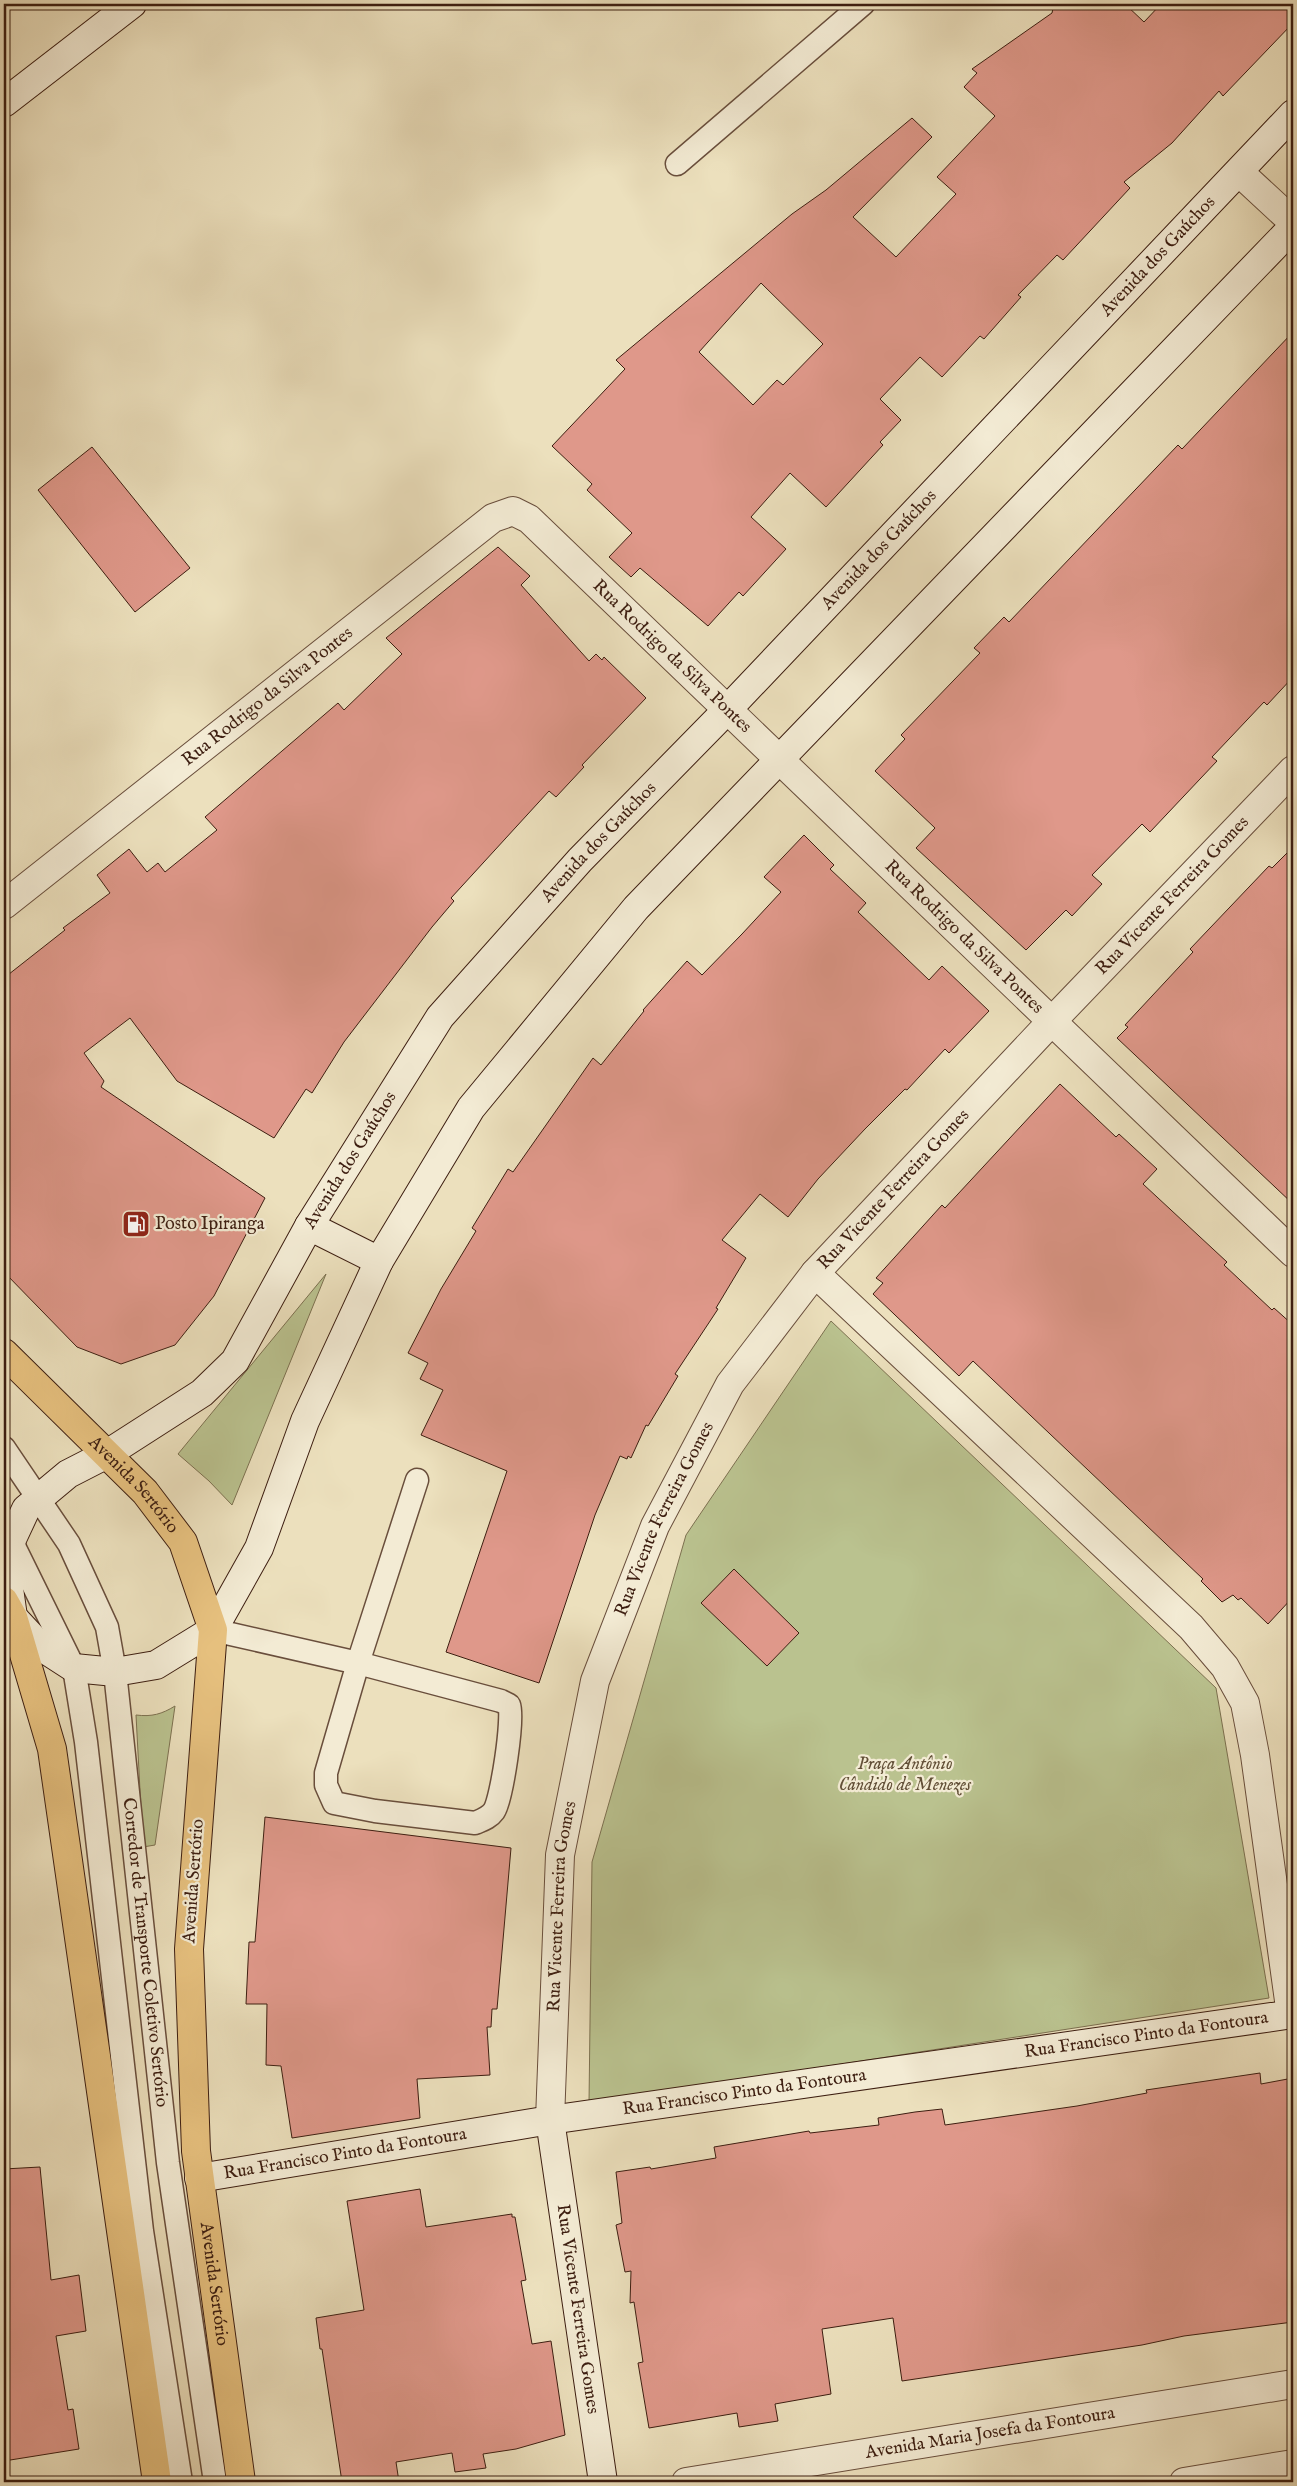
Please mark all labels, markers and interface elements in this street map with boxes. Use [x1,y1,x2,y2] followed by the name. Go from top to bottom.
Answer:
[1095,191,1221,322] street label: Avenida dos Gaúchos
[816,485,942,616] street label: Avenida dos Gaúchos
[588,575,756,738] street label: Rua Rodrigo da Silva Pontes
[177,622,358,771] street label: Rua Rodrigo da Silva Pontes
[535,777,662,908] street label: Avenida dos Gaúchos
[1091,811,1254,980] street label: Rua Vicente Ferreira Gomes
[880,855,1049,1019] street label: Rua Rodrigo da Silva Pontes
[298,1087,402,1234] street label: Avenida dos Gaúchos
[813,1104,975,1274] street label: Rua Vicente Ferreira Gomes
[121,1209,151,1239] fuel station icon: Posto Ipiranga
[155,1213,265,1236] place label: Posto Ipiranga
[610,1418,719,1619] street label: Rua Vicente Ferreira Gomes
[83,1430,184,1538] street label: Avenida Sertório
[839,1753,972,1797] park label: Praça Antônio Cândido de Menezes
[117,1797,173,2109] street label: Corredor de Transporte Coletivo Sertório
[543,1799,582,2012] street label: Rua Vicente Ferreira Gomes
[178,1818,210,1945] street label: Avenida Sertório
[1023,2006,1270,2064] street label: Rua Francisco Pinto da Fontoura
[621,2063,868,2121] street label: Rua Francisco Pinto da Fontoura
[222,2122,468,2185] street label: Rua Francisco Pinto da Fontoura
[551,2203,604,2415] street label: Rua Vicente Ferreira Gomes
[194,2220,234,2348] street label: Avenida Sertório
[863,2401,1117,2465] street label: Avenida Maria Josefa da Fontoura

